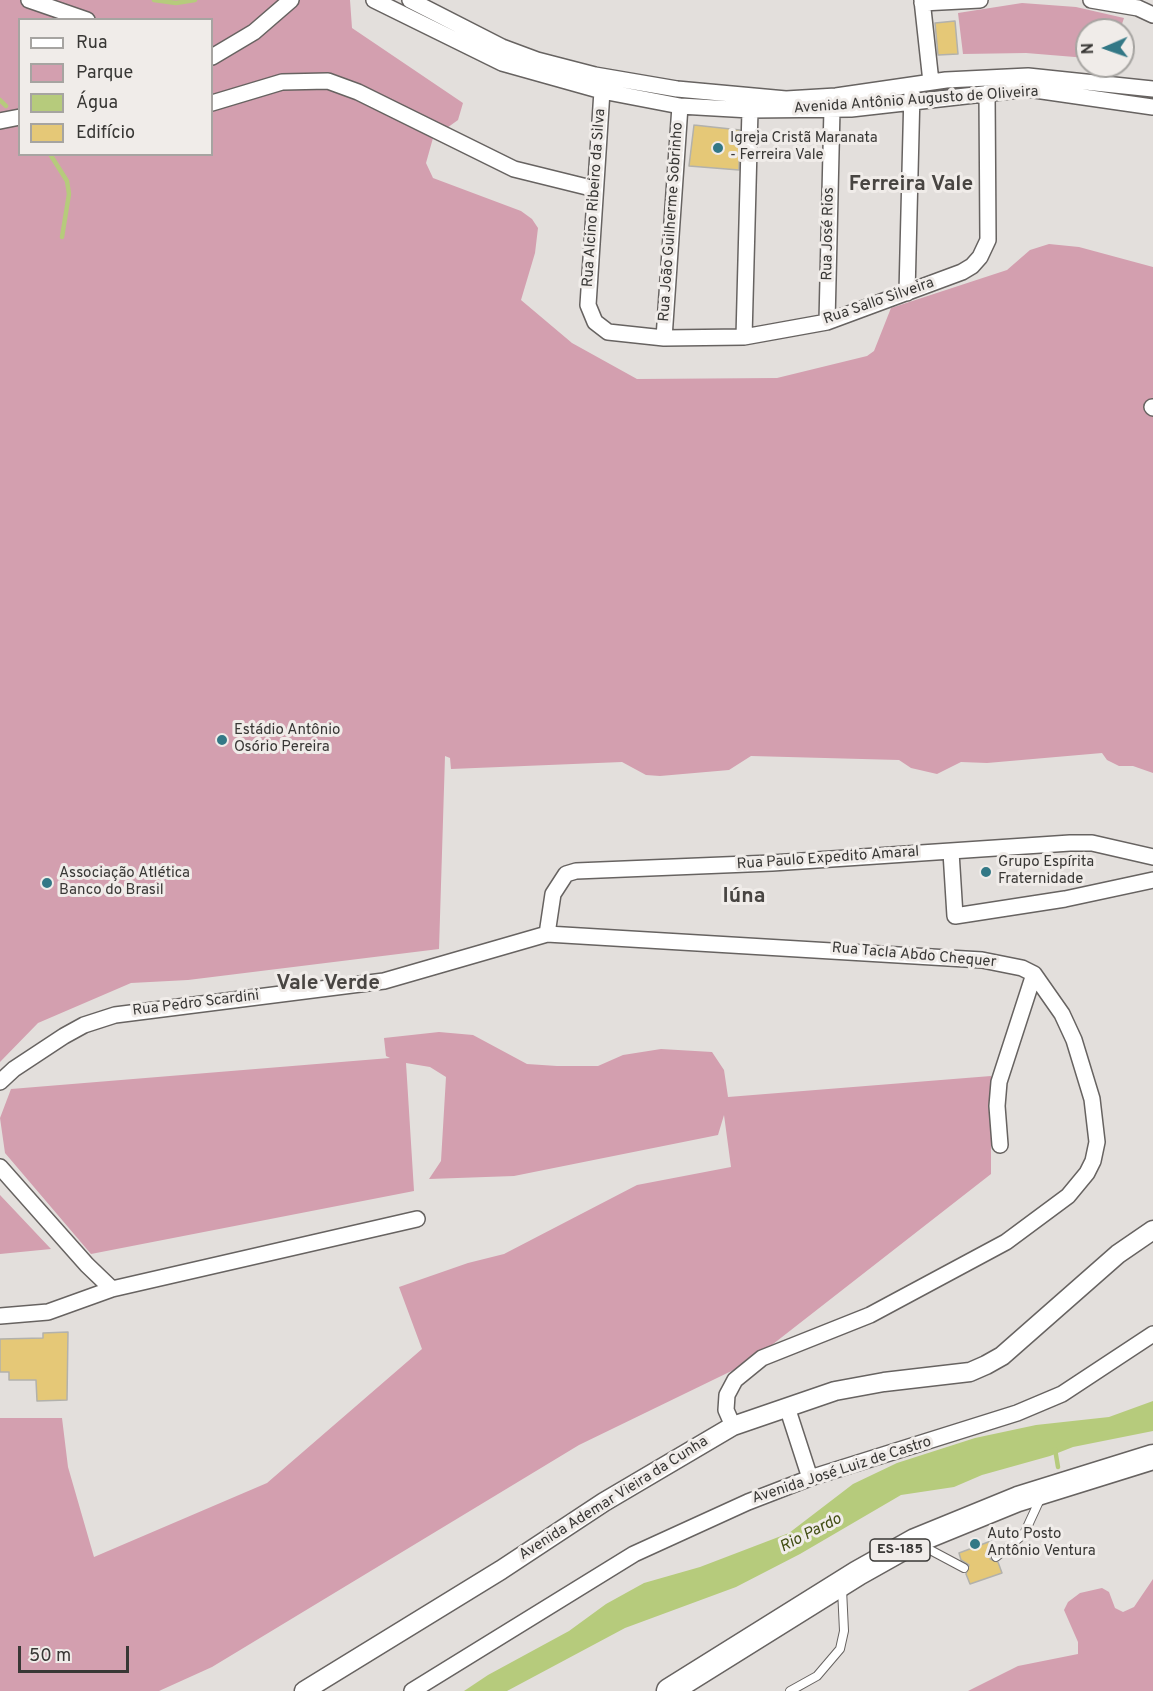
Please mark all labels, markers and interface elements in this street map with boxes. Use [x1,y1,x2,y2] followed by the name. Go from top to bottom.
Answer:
[18,18,213,156] legend
[1075,18,1135,78] north arrow
[76,32,107,55] text: Rua
[1079,42,1099,55] text: N
[76,62,133,85] text: Parque
[793,83,1039,119] street label: Avenida Antônio Augusto de Oliveira
[76,92,118,115] text: Água
[580,108,610,288] street label: Rua Alcino Ribeiro da Silva
[656,121,688,323] street label: Rua João Guilherme Sobrinho
[76,122,135,145] text: Edifício
[730,130,878,165] place label: Igreja Cristã Maranata - Ferreira Vale
[711,141,725,155] marker: Igreja Cristã Maranata - Ferreira Vale
[849,173,973,199] district label: Ferreira Vale
[819,187,839,281] street label: Rua José Rios
[821,275,937,329] street label: Rua Sallo Silveira
[234,722,340,757] place label: Estádio Antônio Osório Pereira
[215,733,229,747] marker: Estádio Antônio Osório Pereira
[736,844,920,874] street label: Rua Paulo Expedito Amaral
[998,854,1094,889] place label: Grupo Espírita Fraternidade
[59,865,190,900] place label: Associação Atlética Banco do Brasil
[979,865,993,879] marker: Grupo Espírita Fraternidade
[40,876,54,890] marker: Associação Atlética Banco do Brasil
[723,885,765,911] district label: Iúna
[831,940,997,972] street label: Rua Tacla Abdo Chequer
[276,972,380,998] district label: Vale Verde
[132,987,260,1021] street label: Rua Pedro Scardini
[516,1433,712,1565] street label: Avenida Ademar Vieira da Cunha
[750,1433,934,1509] street label: Avenida José Luiz de Castro
[777,1510,845,1558] water label: Rio Pardo
[987,1526,1096,1561] place label: Auto Posto Antônio Ventura
[968,1537,982,1551] marker: Auto Posto Antônio Ventura
[870,1539,930,1561] road number: ES-185
[21,1634,132,1672] scale bar
[29,1645,71,1668] text: 50 m

